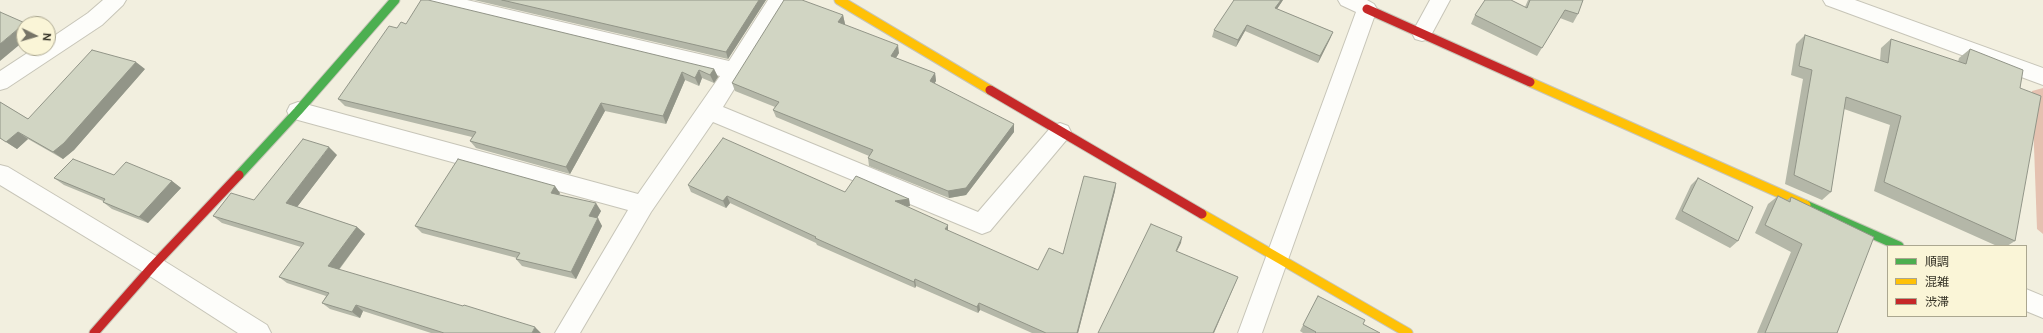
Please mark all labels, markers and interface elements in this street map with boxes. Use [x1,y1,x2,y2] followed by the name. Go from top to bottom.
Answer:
[16,16,56,56] north arrow
[40,32,54,42] text: N
[1887,245,2027,317] legend
[1925,254,1949,270] text: 順調
[1925,274,1949,290] text: 混雑
[1925,294,1949,310] text: 渋滞

